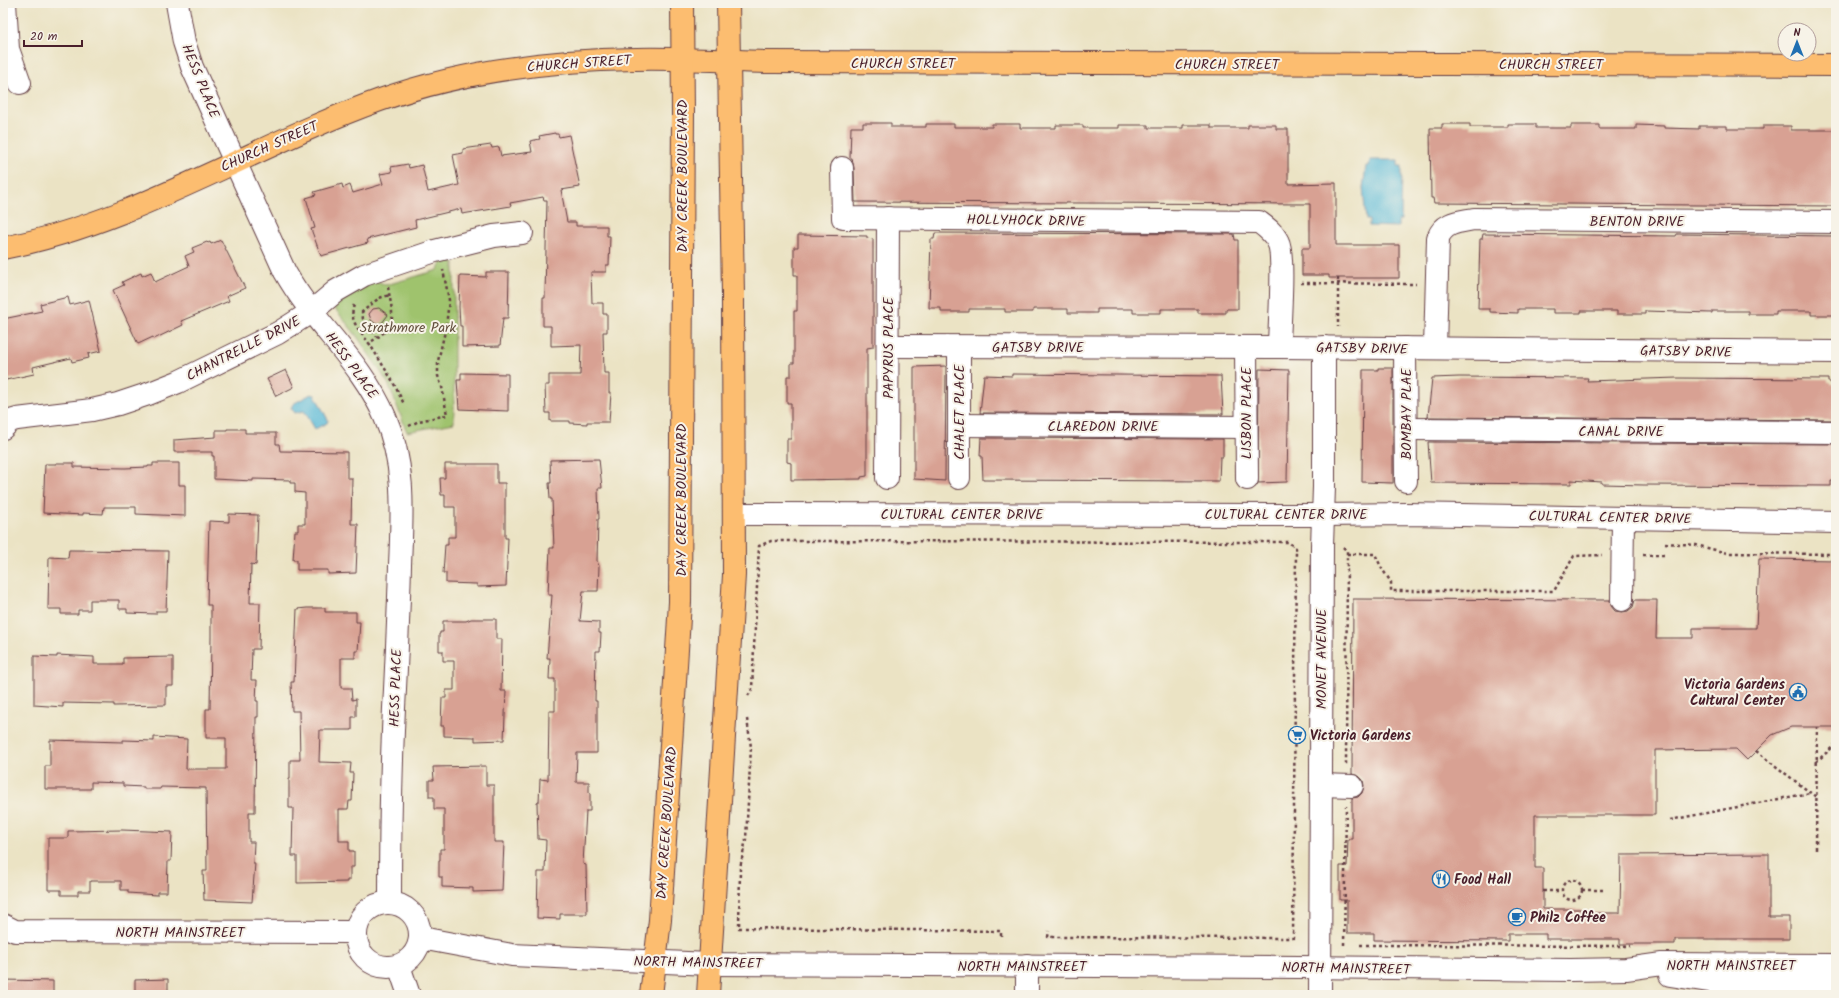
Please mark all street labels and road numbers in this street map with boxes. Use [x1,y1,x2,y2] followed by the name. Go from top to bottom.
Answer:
[175,41,225,123] street label: HESS PLACE
[526,49,634,79] street label: CHURCH STREET
[851,53,957,75] street label: CHURCH STREET
[1175,54,1281,76] street label: CHURCH STREET
[1499,54,1605,76] street label: CHURCH STREET
[672,100,694,252] street label: DAY CREEK BOULEVARD
[217,115,323,178] street label: CHURCH STREET
[966,209,1086,233] street label: HOLLYHOCK DRIVE
[1590,211,1685,233] street label: BENTON DRIVE
[878,296,900,399] street label: PAPYRUS PLACE
[182,310,305,387] street label: CHANTRELLE DRIVE
[319,327,384,404] street label: HESS PLACE
[992,337,1085,359] street label: GATSBY DRIVE
[1316,337,1409,361] street label: GATSBY DRIVE
[1640,340,1733,364] street label: GATSBY DRIVE
[949,363,971,460] street label: CHALET PLACE
[1236,366,1258,459] street label: LISBON PLACE
[1396,367,1418,460] street label: BOMBAY PLAE
[1048,416,1159,438] street label: CLAREDON DRIVE
[1578,421,1664,443] street label: CANAL DRIVE
[671,424,693,576] street label: DAY CREEK BOULEVARD
[881,504,1044,526] street label: CULTURAL CENTER DRIVE
[1205,504,1368,526] street label: CULTURAL CENTER DRIVE
[1528,506,1692,530] street label: CULTURAL CENTER DRIVE
[1311,608,1333,709] street label: MONET AVENUE
[384,648,408,728] street label: HESS PLACE
[651,746,683,900] street label: DAY CREEK BOULEVARD
[115,922,246,944] street label: NORTH MAINSTREET
[633,951,764,975] street label: NORTH MAINSTREET
[1666,955,1797,977] street label: NORTH MAINSTREET
[957,956,1088,978] street label: NORTH MAINSTREET
[1281,957,1412,981] street label: NORTH MAINSTREET

